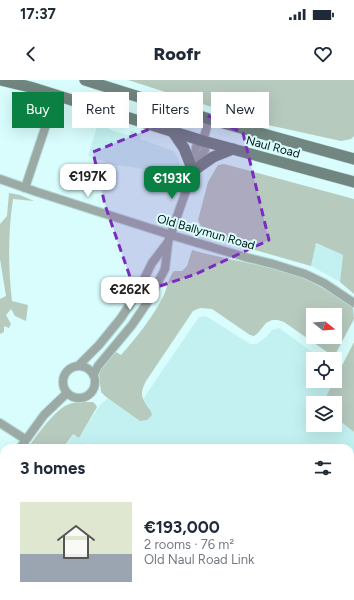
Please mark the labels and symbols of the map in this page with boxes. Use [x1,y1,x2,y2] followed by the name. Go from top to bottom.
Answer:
[244,133,302,161] street label: Naul Road
[60,164,116,198] pin: €197K
[144,166,200,200] pin: €193K
[155,211,257,253] street label: Old Ballymun Road
[102,277,158,311] pin: €262K
[306,308,342,344] north arrow

